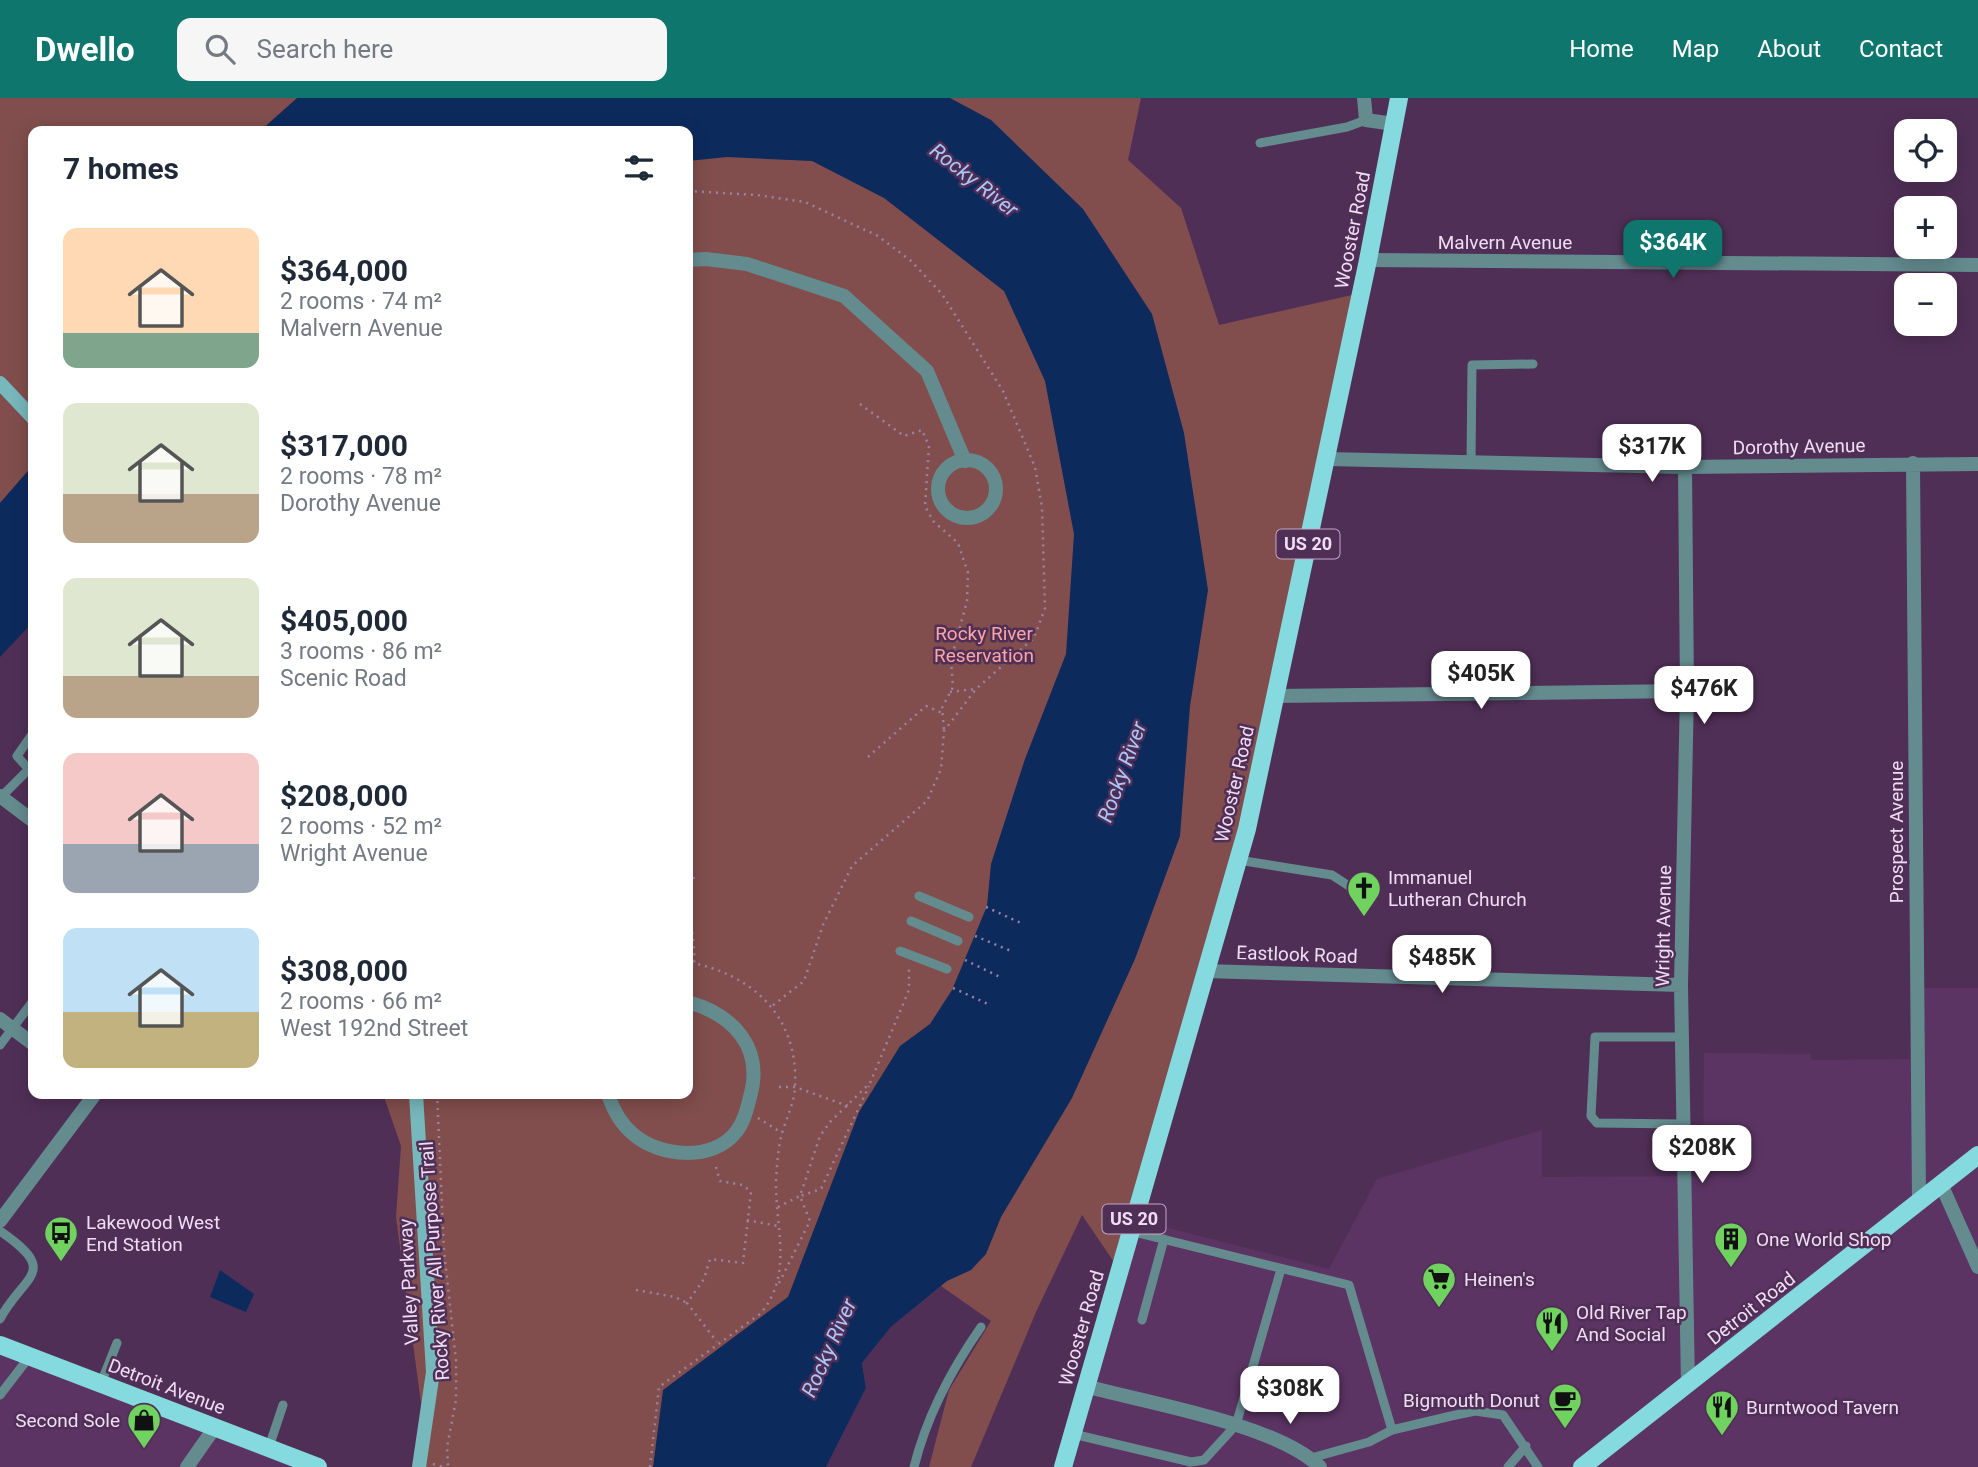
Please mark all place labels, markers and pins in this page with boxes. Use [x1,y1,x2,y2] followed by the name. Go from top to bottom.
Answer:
[1624,220,1722,280] pin: $364K
[1603,424,1701,484] pin: $317K
[1432,652,1530,711] pin: $405K
[1655,666,1753,726] pin: $476K
[1388,866,1527,911] place label: Immanuel Lutheran Church
[1345,869,1383,918] church icon: Immanuel Lutheran Church
[1393,936,1491,995] pin: $485K
[1653,1126,1751,1185] pin: $208K
[86,1211,220,1256] place label: Lakewood West End Station
[42,1214,80,1263] bus stop icon: Lakewood West End Station
[1712,1220,1750,1269] building icon: One World Shop
[1756,1228,1892,1251] place label: One World Shop
[1420,1260,1458,1309] supermarket icon: Heinen's
[1464,1268,1535,1291] place label: Heinen's
[1576,1301,1687,1346] place label: Old River Tap And Social
[1533,1304,1571,1353] restaurant icon: Old River Tap And Social
[1241,1366,1339,1426] pin: $308K
[1546,1381,1584,1430] cafe icon: Bigmouth Donut
[1703,1388,1741,1437] restaurant icon: Burntwood Tavern
[1403,1389,1540,1412] place label: Bigmouth Donut
[1746,1396,1899,1419] place label: Burntwood Tavern
[125,1401,163,1450] shop icon: Second Sole
[15,1409,120,1432] place label: Second Sole

